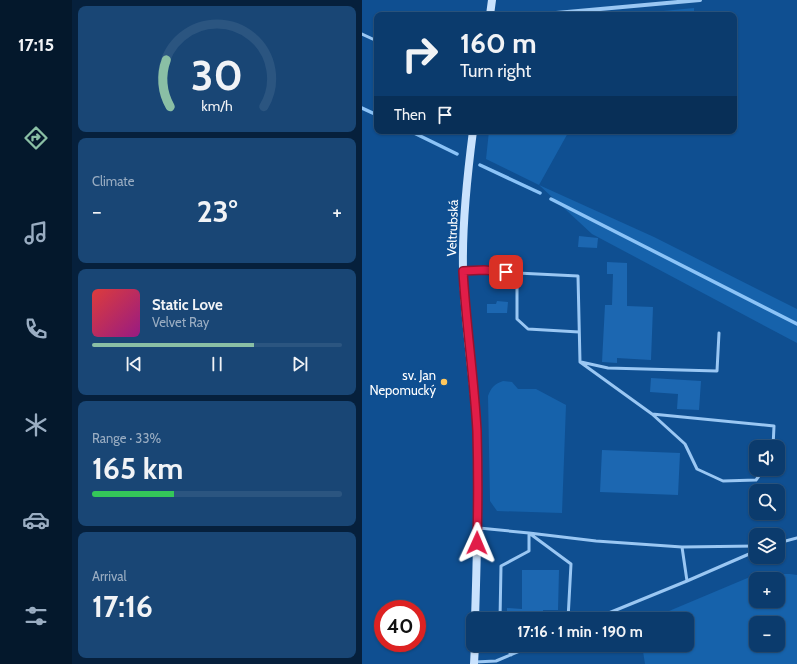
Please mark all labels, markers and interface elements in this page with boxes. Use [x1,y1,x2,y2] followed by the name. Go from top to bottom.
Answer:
[460,26,536,60] text: 160 m
[394,28,446,80] icon: right
[18,34,54,56] text: 17:15
[191,50,243,100] text: 30
[460,60,531,82] text: Turn right
[201,96,233,114] text: km/h
[434,104,456,126] icon: arrive
[394,106,426,124] text: Then
[22,124,50,152] icon: directions
[92,173,134,189] text: Climate
[197,193,237,230] text: 23°
[92,198,102,225] text: −
[332,198,342,225] text: +
[443,199,461,257] street label: Veltrubská
[22,219,50,247] icon: music
[489,255,523,289] pin
[495,261,517,283] icon: arrive
[152,296,223,314] text: Static Love
[152,314,209,330] text: Velvet Ray
[22,315,50,343] icon: phone
[123,353,145,375] icon: previous
[206,353,228,375] icon: pause
[289,353,311,375] icon: next
[369,367,436,398] place label: sv. Jan Nepomucký
[439,377,449,387] marker: sv. Jan Nepomucký
[22,411,50,439] icon: climate
[92,430,161,446] text: Range · 33%
[749,440,785,652] map controls
[749,440,785,476] button: sound
[92,450,183,487] text: 165 km
[749,484,785,520] button: search
[22,506,50,534] icon: car
[456,522,498,564] position arrow
[749,528,785,564] button: layers
[92,568,127,584] text: Arrival
[749,572,785,608] button: +
[92,588,153,625] text: 17:16
[374,600,426,652] speed limit sign: 40
[22,602,50,630] icon: filters
[749,616,785,652] button: −
[517,623,643,641] text: 17:16 · 1 min · 190 m

